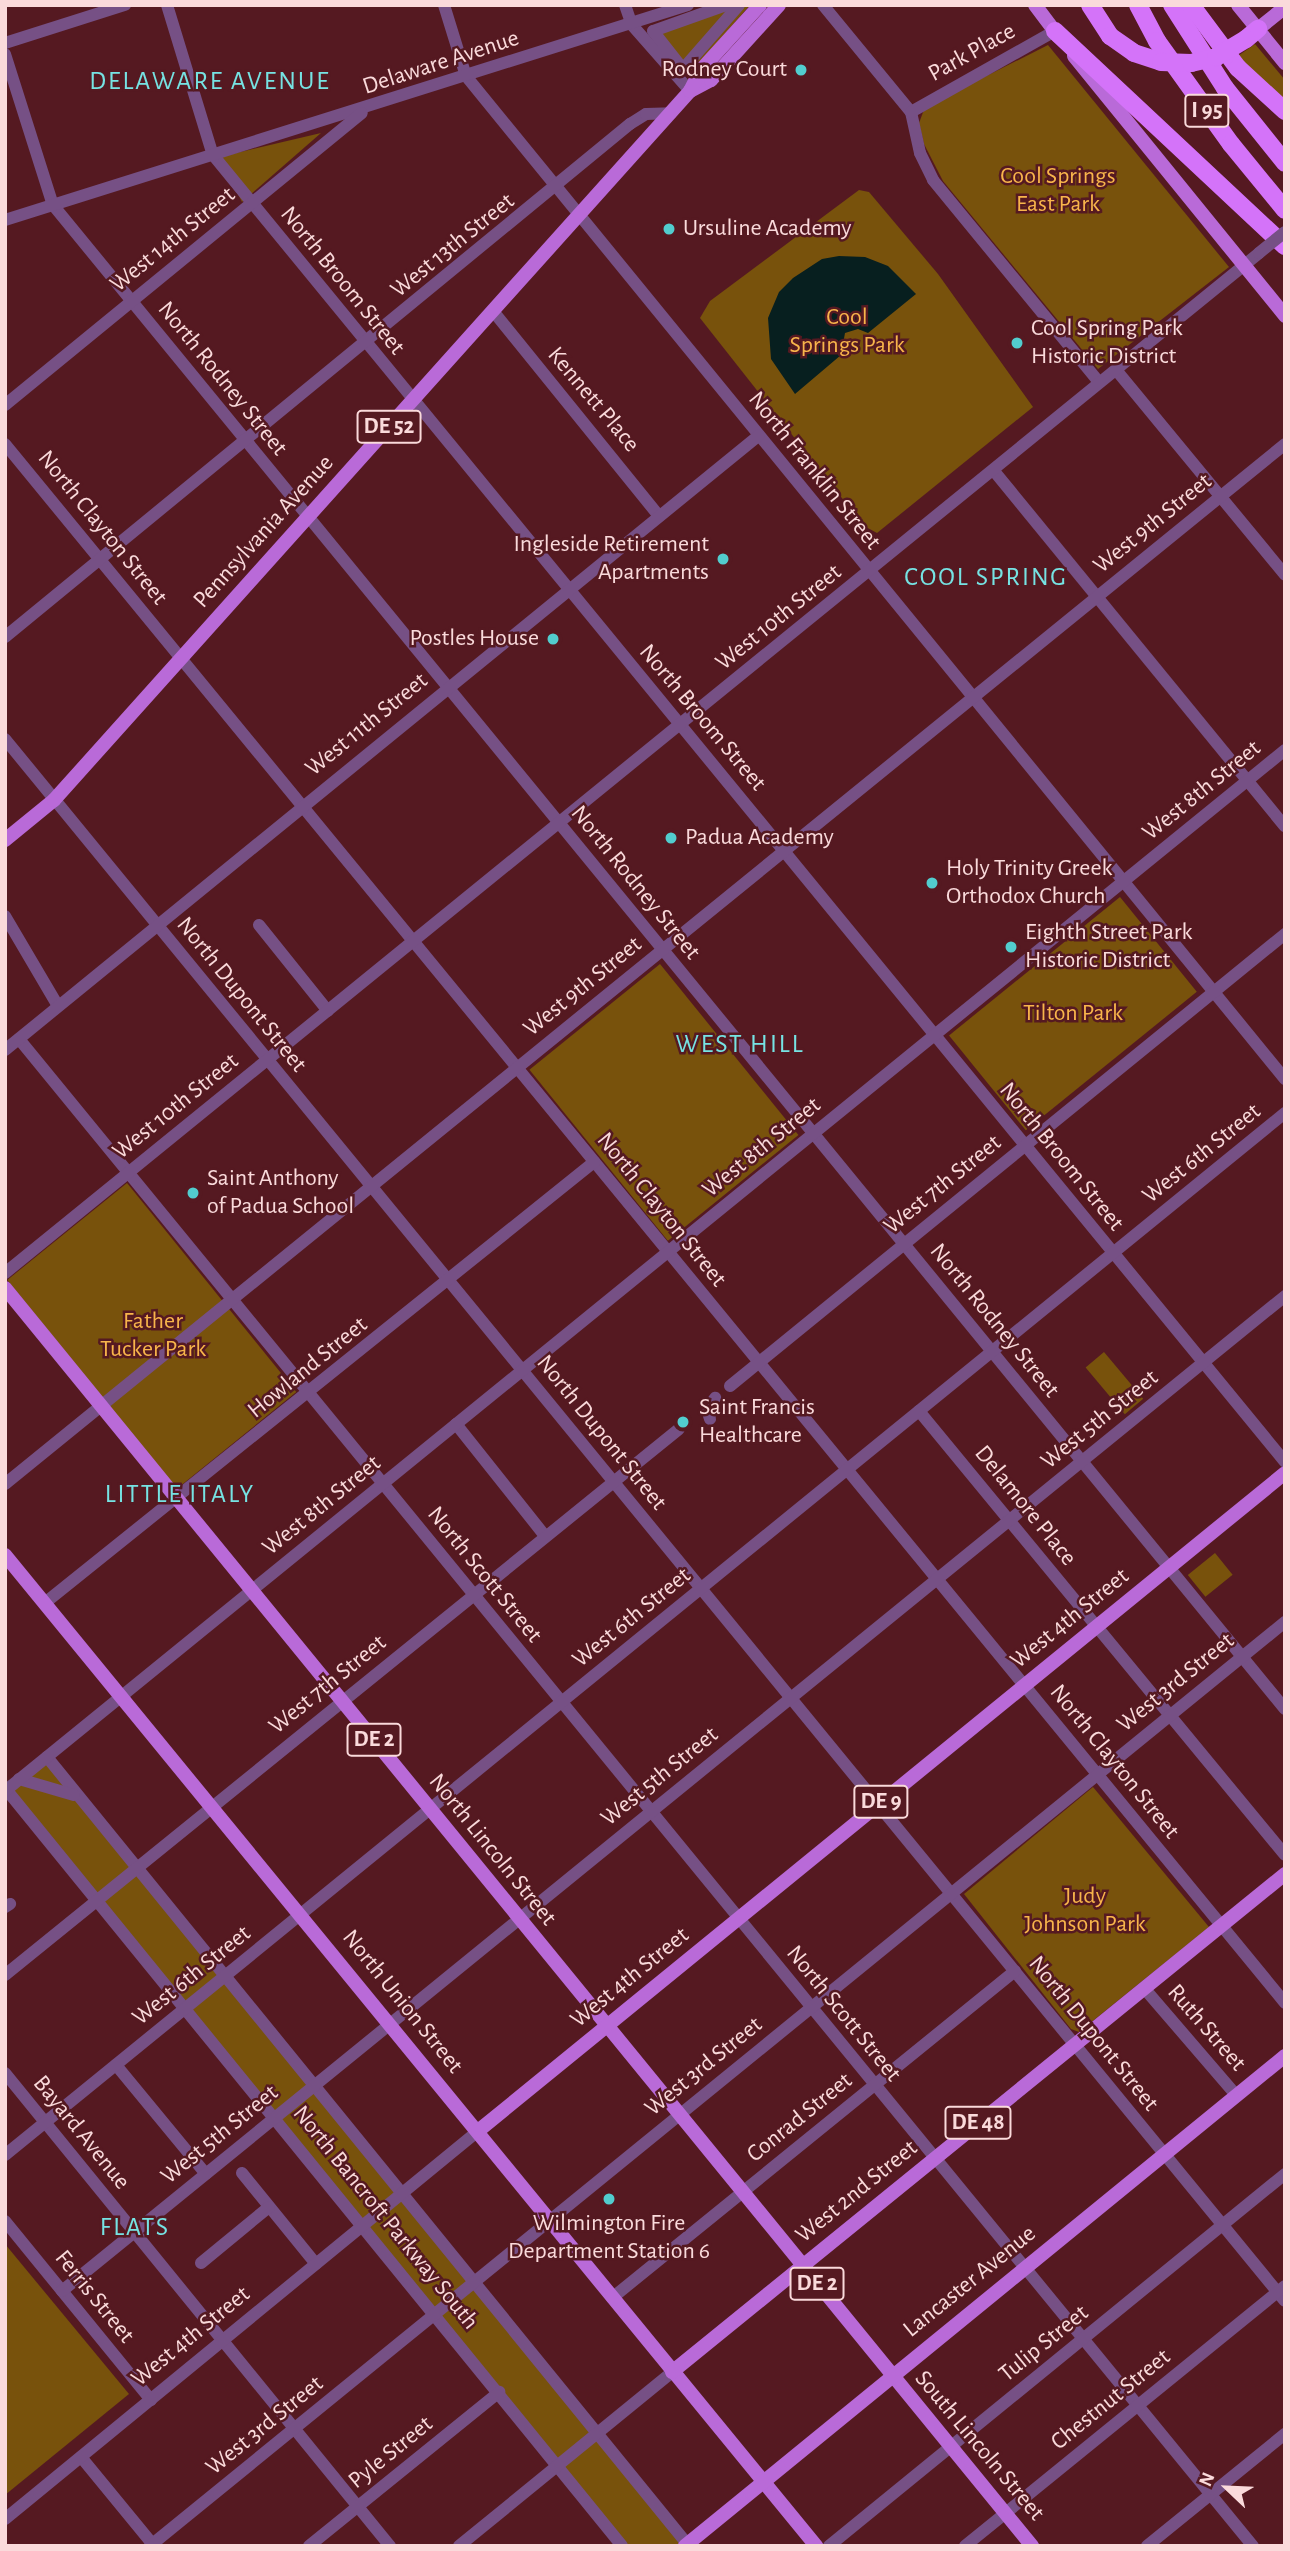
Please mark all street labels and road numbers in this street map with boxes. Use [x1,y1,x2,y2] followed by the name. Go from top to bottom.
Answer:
[923,17,1021,89] street label: Park Place
[359,24,523,102] street label: Delaware Avenue
[1184,92,1230,130] road number: I 95
[105,181,241,299] street label: West 14th Street
[385,187,521,305] street label: West 13th Street
[273,201,411,361] street label: North Broom Street
[151,296,293,462] street label: North Rodney Street
[541,342,645,458] street label: Kennett Place
[741,386,887,556] street label: North Franklin Street
[356,408,422,446] road number: DE 52
[31,445,173,611] street label: North Clayton Street
[188,450,340,614] street label: Pennsylvania Avenue
[1088,468,1218,580] street label: West 9th Street
[710,559,848,677] street label: West 10th Street
[632,639,772,797] street label: North Broom Street
[300,667,434,783] street label: West 11th Street
[1137,735,1267,847] street label: West 8th Street
[564,800,706,966] street label: North Rodney Street
[170,912,312,1078] street label: North Dupont Street
[518,931,648,1043] street label: West 9th Street
[107,1048,245,1166] street label: West 10th Street
[992,1077,1130,1237] street label: North Broom Street
[697,1092,827,1204] street label: West 8th Street
[1137,1098,1267,1210] street label: West 6th Street
[590,1127,732,1293] street label: North Clayton Street
[879,1129,1007,1241] street label: West 7th Street
[923,1238,1065,1404] street label: North Rodney Street
[242,1311,374,1425] street label: Howland Street
[530,1350,672,1516] street label: North Dupont Street
[1036,1364,1164,1476] street label: West 5th Street
[968,1440,1082,1572] street label: Delamore Place
[257,1450,387,1562] street label: West 8th Street
[420,1501,548,1649] street label: North Scott Street
[567,1562,697,1674] street label: West 6th Street
[1005,1562,1135,1676] street label: West 4th Street
[1112,1627,1240,1739] street label: West 3rd Street
[264,1629,392,1741] street label: West 7th Street
[1043,1679,1185,1845] street label: North Clayton Street
[346,1721,402,1760] road number: DE 2
[596,1721,724,1833] street label: West 5th Street
[422,1768,562,1932] street label: North Lincoln Street
[853,1783,909,1822] road number: DE 9
[127,1920,257,2032] street label: West 6th Street
[565,1921,695,2035] street label: West 4th Street
[335,1924,469,2080] street label: North Union Street
[779,1940,907,2088] street label: North Scott Street
[1022,1951,1164,2117] street label: North Dupont Street
[1160,1979,1252,2077] street label: Ruth Street
[640,2011,768,2123] street label: West 3rd Street
[742,2067,858,2169] street label: Conrad Street
[26,2070,136,2196] street label: Bayard Avenue
[156,2079,284,2191] street label: West 5th Street
[286,2100,484,2336] street label: North Bancroft Parkway South
[943,2104,1013,2142] road number: DE 48
[790,2134,924,2250] street label: West 2nd Street
[898,2220,1042,2344] street label: Lancaster Avenue
[48,2245,140,2349] street label: Ferris Street
[789,2264,845,2304] road number: DE 2
[126,2280,256,2394] street label: West 4th Street
[994,2299,1094,2389] street label: Tulip Street
[1045,2343,1177,2457] street label: Chestnut Street
[908,2365,1050,2527] street label: South Lincoln Street
[201,2370,329,2482] street label: West 3rd Street
[343,2410,439,2496] street label: Pyle Street

